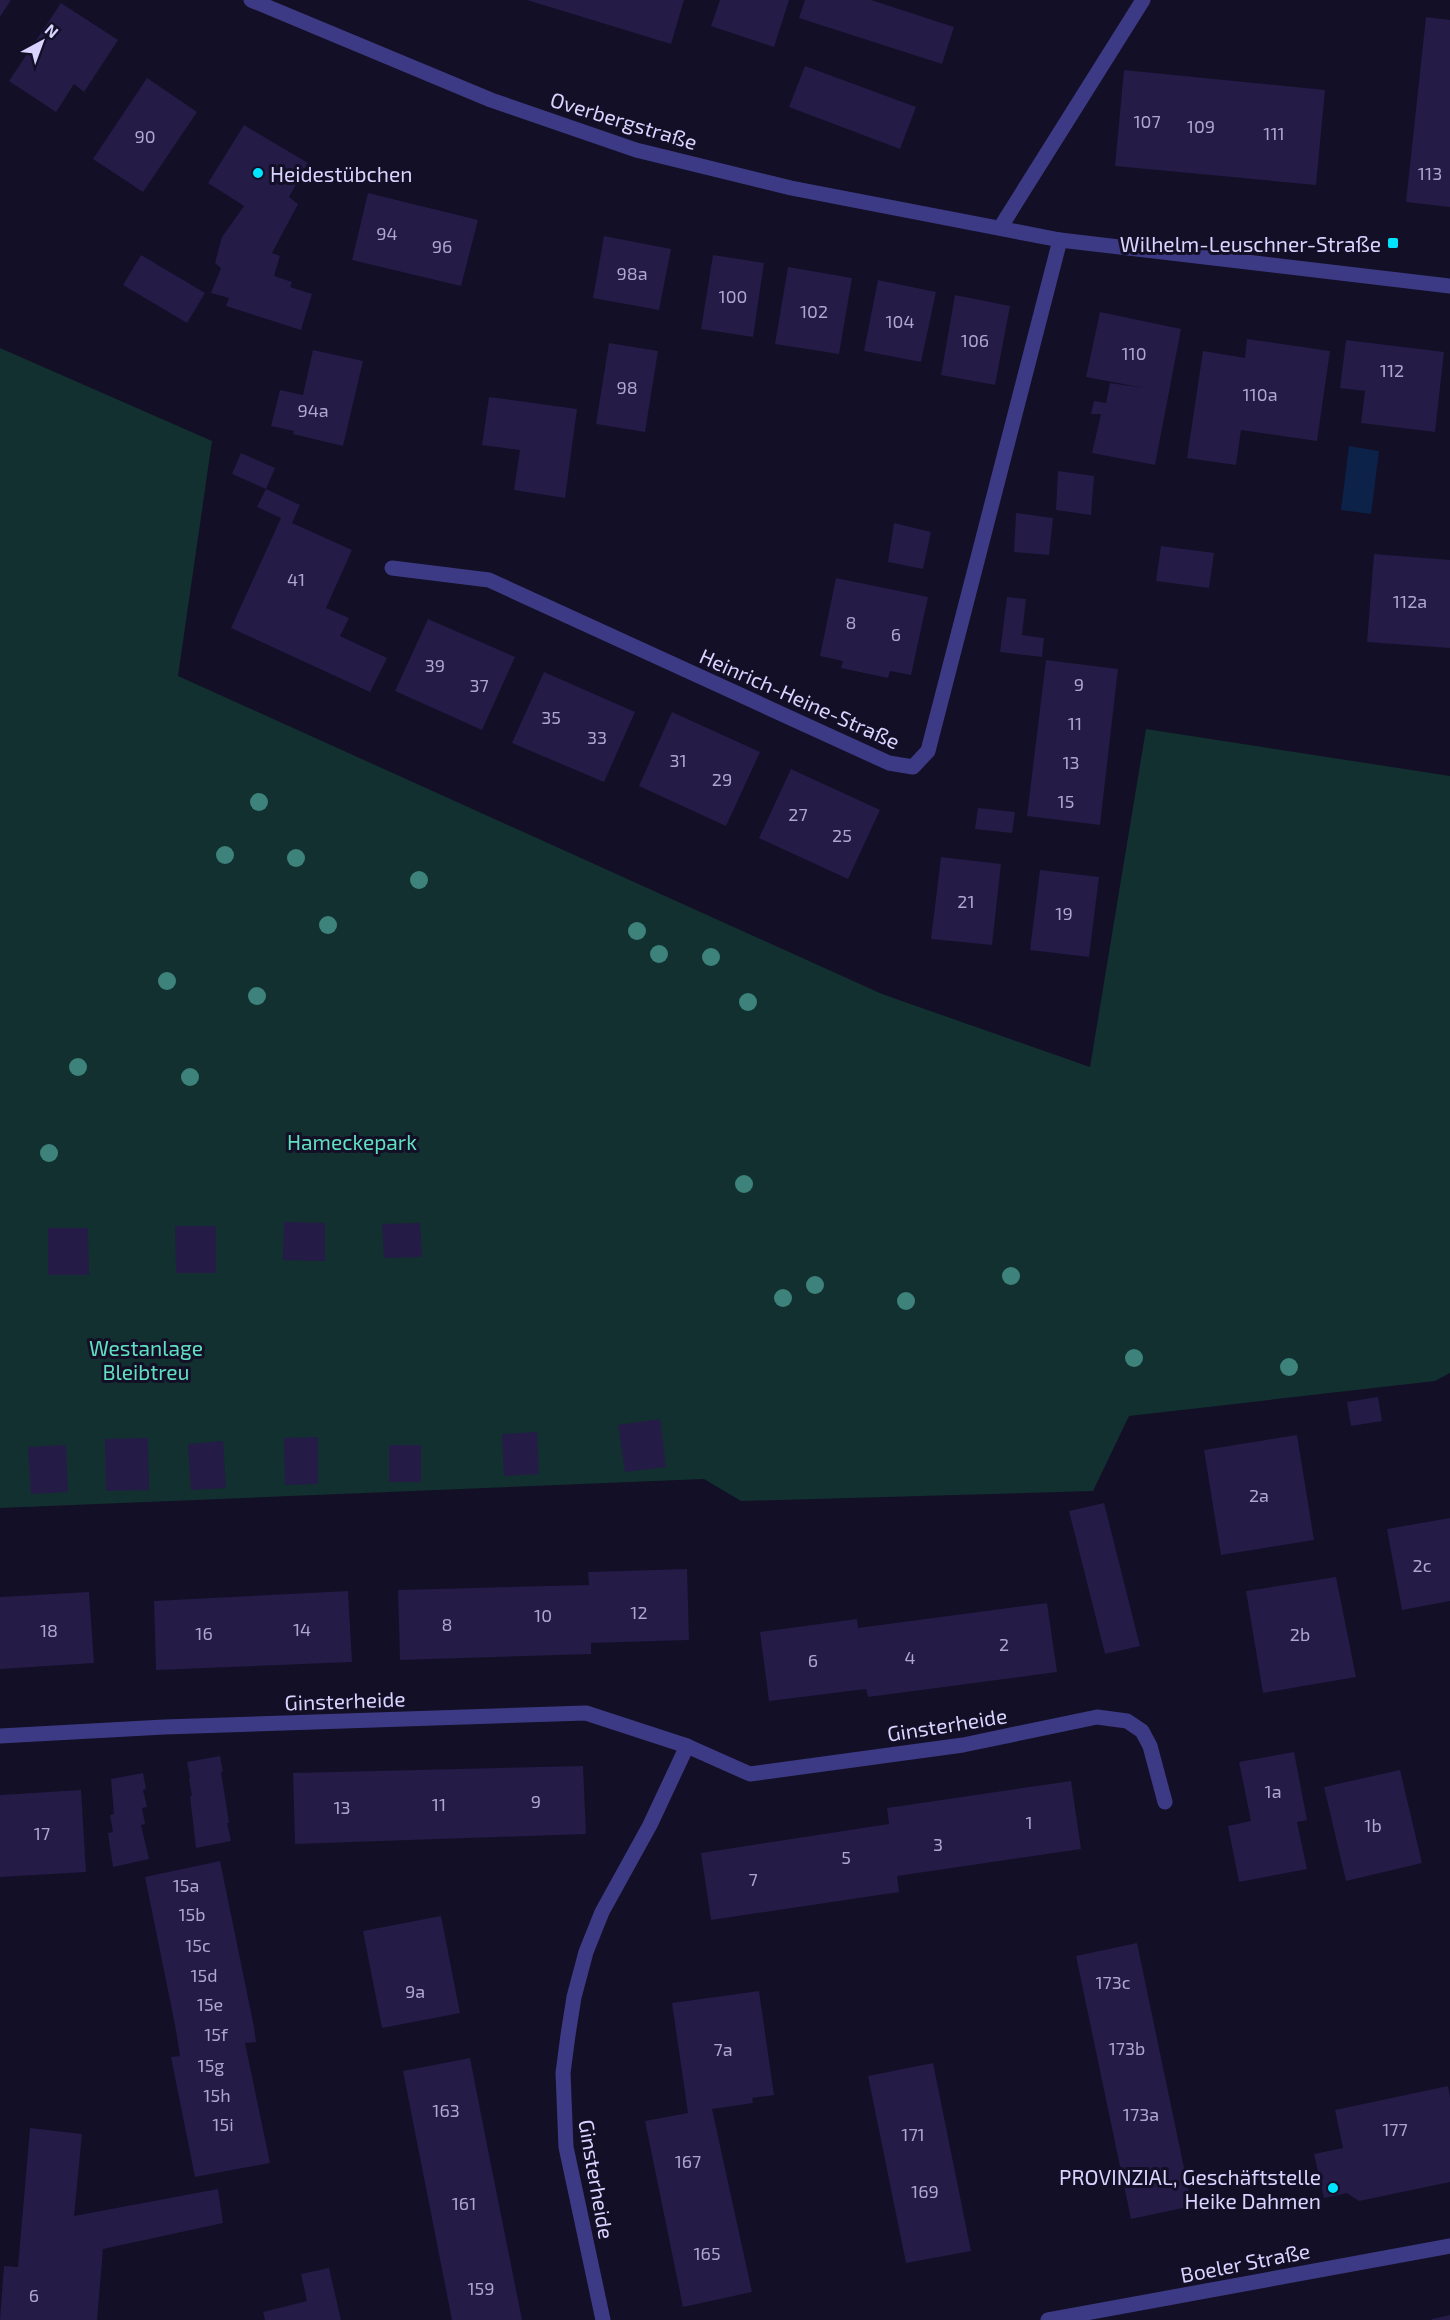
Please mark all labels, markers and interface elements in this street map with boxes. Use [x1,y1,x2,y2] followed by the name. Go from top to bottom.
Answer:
[12,12,72,72] north arrow
[42,19,63,41] text: N
[548,86,700,154] street label: Overbergstraße
[1133,110,1161,132] house number: 107
[1187,115,1215,137] house number: 109
[1263,122,1285,144] house number: 111
[134,125,156,147] house number: 90
[270,161,412,186] place label: Heidestübchen
[1418,162,1442,184] house number: 113
[251,166,265,180] marker: Heidestübchen
[376,222,398,244] house number: 94
[1120,231,1381,256] place label: Wilhelm-Leuschner-Straße
[432,235,452,257] house number: 96
[1386,236,1400,250] marker: Wilhelm-Leuschner-Straße
[616,262,648,284] house number: 98a
[719,285,747,307] house number: 100
[800,300,828,322] house number: 102
[885,310,915,332] house number: 104
[961,329,989,351] house number: 106
[1121,342,1147,364] house number: 110
[1380,359,1404,381] house number: 112
[616,376,638,398] house number: 98
[1242,383,1278,405] house number: 110a
[297,399,329,421] house number: 94a
[287,568,305,590] house number: 41
[1393,590,1427,612] house number: 112a
[846,611,856,633] house number: 8
[891,623,901,645] house number: 6
[696,643,904,753] street label: Heinrich-Heine-Straße
[425,654,445,676] house number: 39
[1074,673,1084,695] house number: 9
[469,674,489,696] house number: 37
[541,706,561,728] house number: 35
[1068,712,1082,734] house number: 11
[587,726,607,748] house number: 33
[669,749,687,771] house number: 31
[1062,751,1080,773] house number: 13
[712,768,732,790] house number: 29
[1058,790,1074,812] house number: 15
[788,803,808,825] house number: 27
[832,824,852,846] house number: 25
[957,890,975,912] house number: 21
[1055,902,1073,924] house number: 19
[287,1129,417,1154] park label: Hameckepark
[89,1335,203,1384] park label: Westanlage Bleibtreu
[1249,1484,1269,1506] house number: 2a
[1413,1554,1432,1576] house number: 2c
[630,1601,648,1623] house number: 12
[534,1604,552,1626] house number: 10
[442,1613,452,1635] house number: 8
[293,1618,311,1640] house number: 14
[40,1619,58,1641] house number: 18
[195,1622,213,1644] house number: 16
[1290,1623,1310,1645] house number: 2b
[999,1633,1009,1655] house number: 2
[904,1646,916,1668] house number: 4
[808,1649,818,1671] house number: 6
[284,1685,406,1715] street label: Ginsterheide
[885,1702,1009,1746] street label: Ginsterheide
[1264,1780,1282,1802] house number: 1a
[531,1790,541,1812] house number: 9
[432,1793,446,1815] house number: 11
[333,1796,351,1818] house number: 13
[1025,1811,1033,1833] house number: 1
[1364,1814,1382,1836] house number: 1b
[34,1822,50,1844] house number: 17
[933,1833,943,1855] house number: 3
[841,1846,851,1868] house number: 5
[748,1868,758,1890] house number: 7
[173,1874,199,1896] house number: 15a
[178,1903,206,1925] house number: 15b
[185,1934,211,1956] house number: 15c
[190,1964,218,1986] house number: 15d
[1095,1971,1131,1993] house number: 173c
[405,1980,425,2002] house number: 9a
[197,1993,223,2015] house number: 15e
[204,2023,229,2045] house number: 15f
[1109,2037,1145,2059] house number: 173b
[713,2038,733,2060] house number: 7a
[198,2054,224,2076] house number: 15g
[203,2084,231,2106] house number: 15h
[432,2099,460,2121] house number: 163
[1123,2103,1159,2125] house number: 173a
[212,2113,234,2135] house number: 15i
[574,2117,620,2241] street label: Ginsterheide
[1382,2118,1408,2140] house number: 177
[901,2123,925,2145] house number: 171
[675,2150,701,2172] house number: 167
[1059,2164,1321,2213] place label: PROVINZIAL, Geschäftstelle Heike Dahmen
[911,2180,939,2202] house number: 169
[1326,2181,1340,2195] marker: PROVINZIAL, Geschäftstelle Heike Dahmen
[452,2192,476,2214] house number: 161
[1178,2237,1312,2287] street label: Boeler Straße
[693,2242,721,2264] house number: 165
[467,2277,495,2299] house number: 159
[29,2284,39,2306] house number: 6

